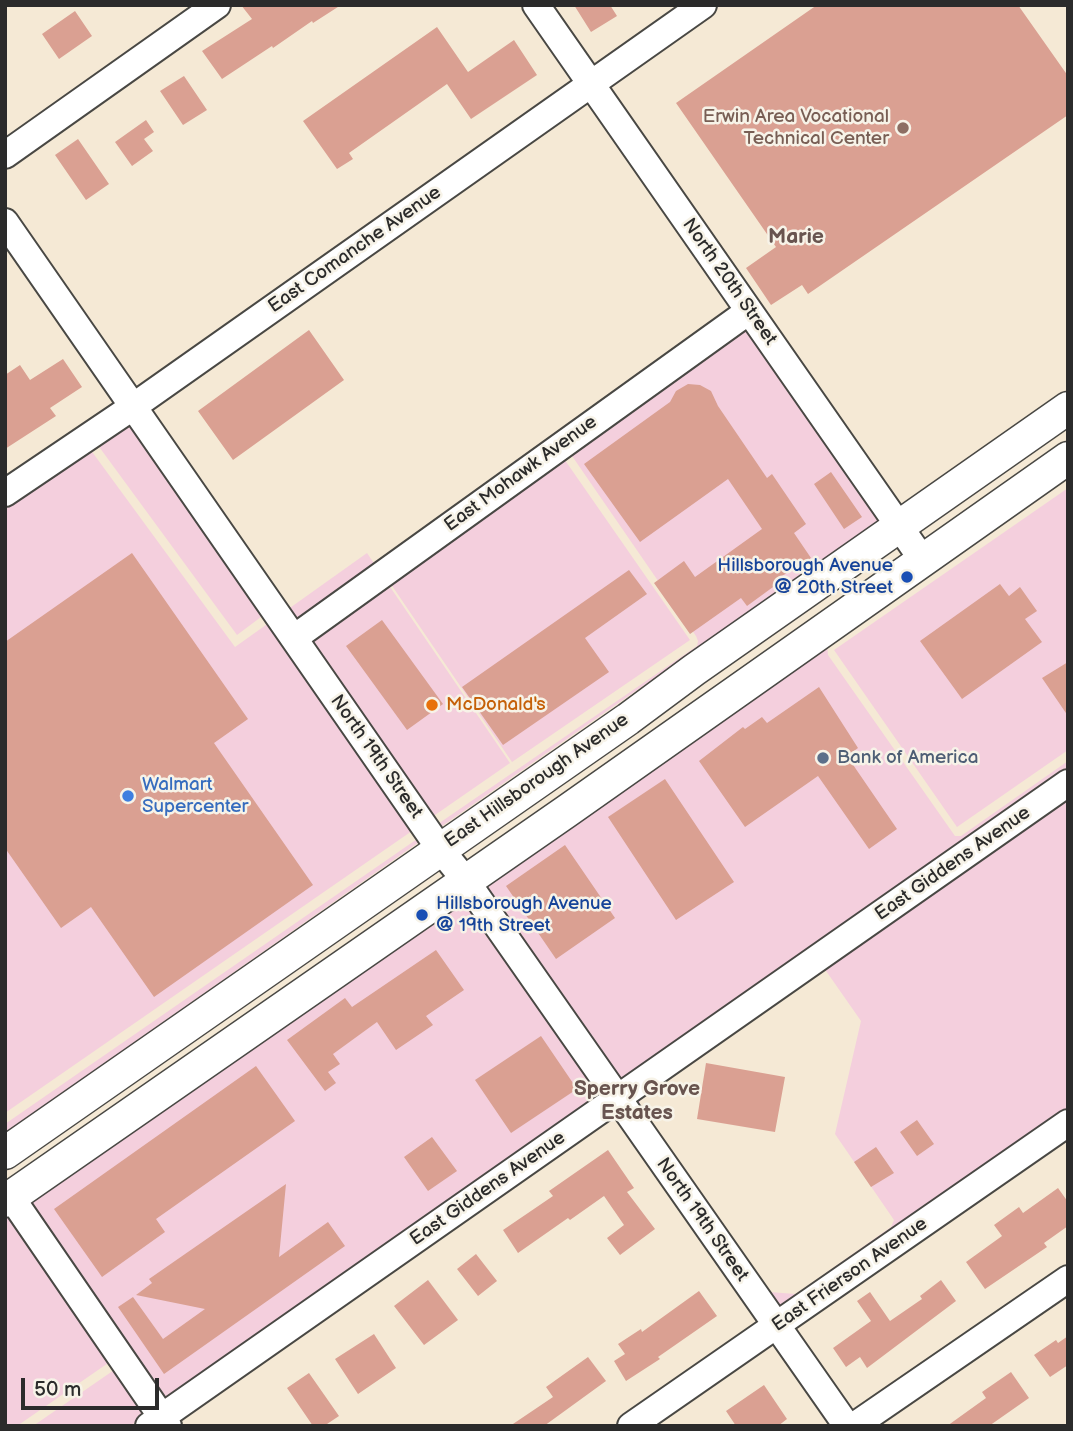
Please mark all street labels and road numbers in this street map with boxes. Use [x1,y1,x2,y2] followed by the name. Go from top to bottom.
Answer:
[264,182,446,318] street label: East Comanche Avenue
[677,214,781,350] street label: North 20th Street
[440,411,602,537] street label: East Mohawk Avenue
[325,691,427,823] street label: North 19th Street
[441,709,633,853] street label: East Hillsborough Avenue
[871,802,1035,926] street label: East Giddens Avenue
[406,1127,570,1251] street label: East Giddens Avenue
[651,1154,753,1286] street label: North 19th Street
[768,1213,932,1337] street label: East Frierson Avenue

